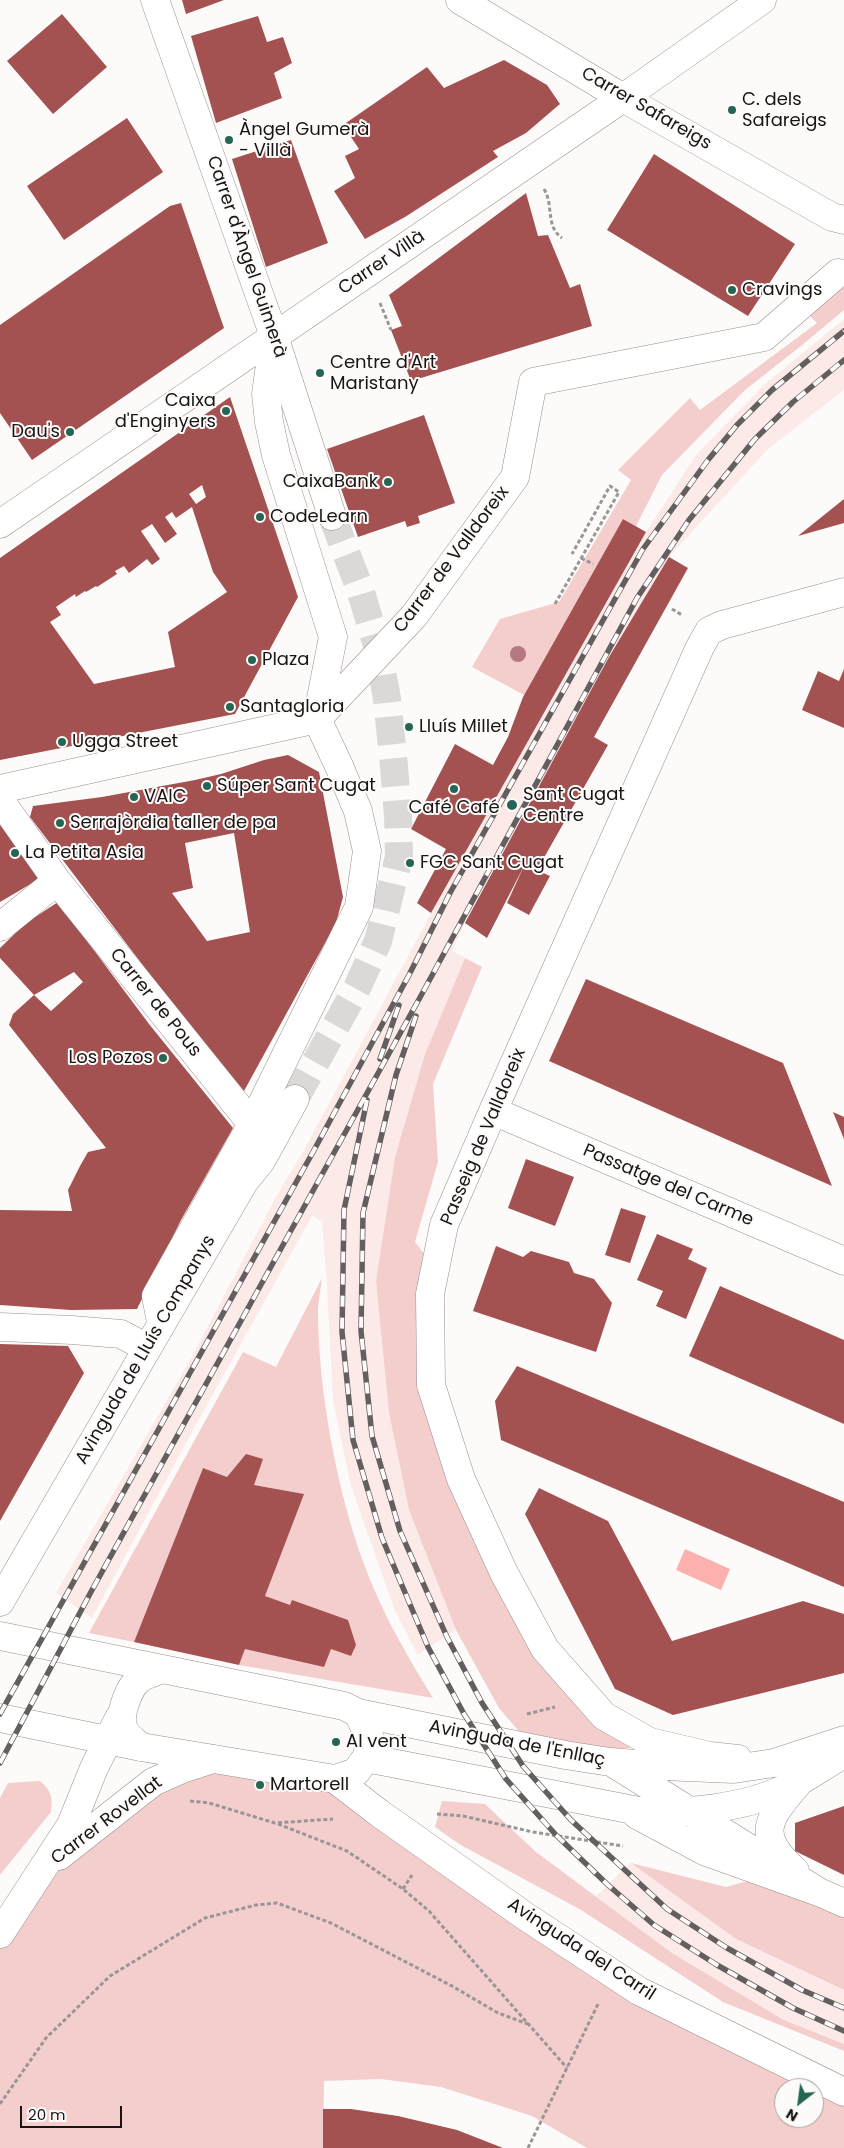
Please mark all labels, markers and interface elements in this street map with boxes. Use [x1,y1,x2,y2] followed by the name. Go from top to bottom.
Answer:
[577,63,715,155] street label: Carrer Safareigs
[742,89,827,132] place label: C. dels Safareigs
[726,104,738,116] marker: C. dels Safareigs
[239,119,369,162] place label: Àngel Gumerà - Villà
[223,134,235,146] marker: Àngel Gumerà - Villà
[201,153,291,361] street label: Carrer d'Àngel Guimerà
[335,226,429,300] street label: Carrer Villà
[742,279,822,301] place label: Cravings
[726,284,738,296] marker: Cravings
[330,352,436,394] place label: Centre d'Art Maristany
[314,367,326,379] marker: Centre d'Art Maristany
[115,390,216,432] place label: Caixa d'Enginyers
[220,405,232,417] marker: Caixa d'Enginyers
[11,421,60,443] place label: Dau's
[64,426,76,438] marker: Dau's
[283,471,378,493] place label: CaixaBank
[382,476,394,488] marker: CaixaBank
[390,482,514,638] street label: Carrer de Valldoreix
[270,506,368,528] place label: CodeLearn
[254,511,266,523] marker: CodeLearn
[262,649,309,671] place label: Plaza
[246,654,258,666] marker: Plaza
[240,696,344,718] place label: Santagloria
[224,701,236,713] marker: Santagloria
[419,716,508,738] place label: Lluís Millet
[403,721,415,733] marker: Lluís Millet
[72,731,178,753] place label: Ugga Street
[56,736,68,748] marker: Ugga Street
[217,775,376,797] place label: Súper Sant Cugat
[201,780,213,792] marker: Súper Sant Cugat
[448,783,460,795] marker: Café Café
[523,784,625,826] place label: Sant Cugat Centre
[144,786,187,808] place label: VAIC
[128,791,140,803] marker: VAIC
[408,797,500,819] place label: Café Café
[505,798,519,812] marker: Sant Cugat Centre
[70,812,276,834] place label: Serrajòrdia taller de pa
[54,817,66,829] marker: Serrajòrdia taller de pa
[25,842,144,864] place label: La Petita Asia
[9,847,21,859] marker: La Petita Asia
[420,852,564,874] place label: FGC Sant Cugat
[404,857,416,869] marker: FGC Sant Cugat
[105,944,205,1062] street label: Carrer de Pous
[437,1045,531,1229] street label: Passeig de Valldoreix
[68,1047,153,1069] place label: Los Pozos
[157,1052,169,1064] marker: Los Pozos
[579,1140,757,1232] street label: Passatge del Carme
[71,1232,221,1468] street label: Avinguda de Lluís Companys
[427,1716,607,1772] street label: Avinguda de l'Enllaç
[346,1731,407,1753] place label: Al vent
[330,1736,342,1748] marker: Al vent
[47,1772,167,1870] street label: Carrer Rovellat
[270,1774,349,1796] place label: Martorell
[254,1779,266,1791] marker: Martorell
[503,1894,659,2006] street label: Avinguda del Carril
[774,2078,824,2128] north arrow
[22,2096,125,2128] scale bar
[28,2104,66,2125] text: 20 m
[782,2104,802,2126] text: N

